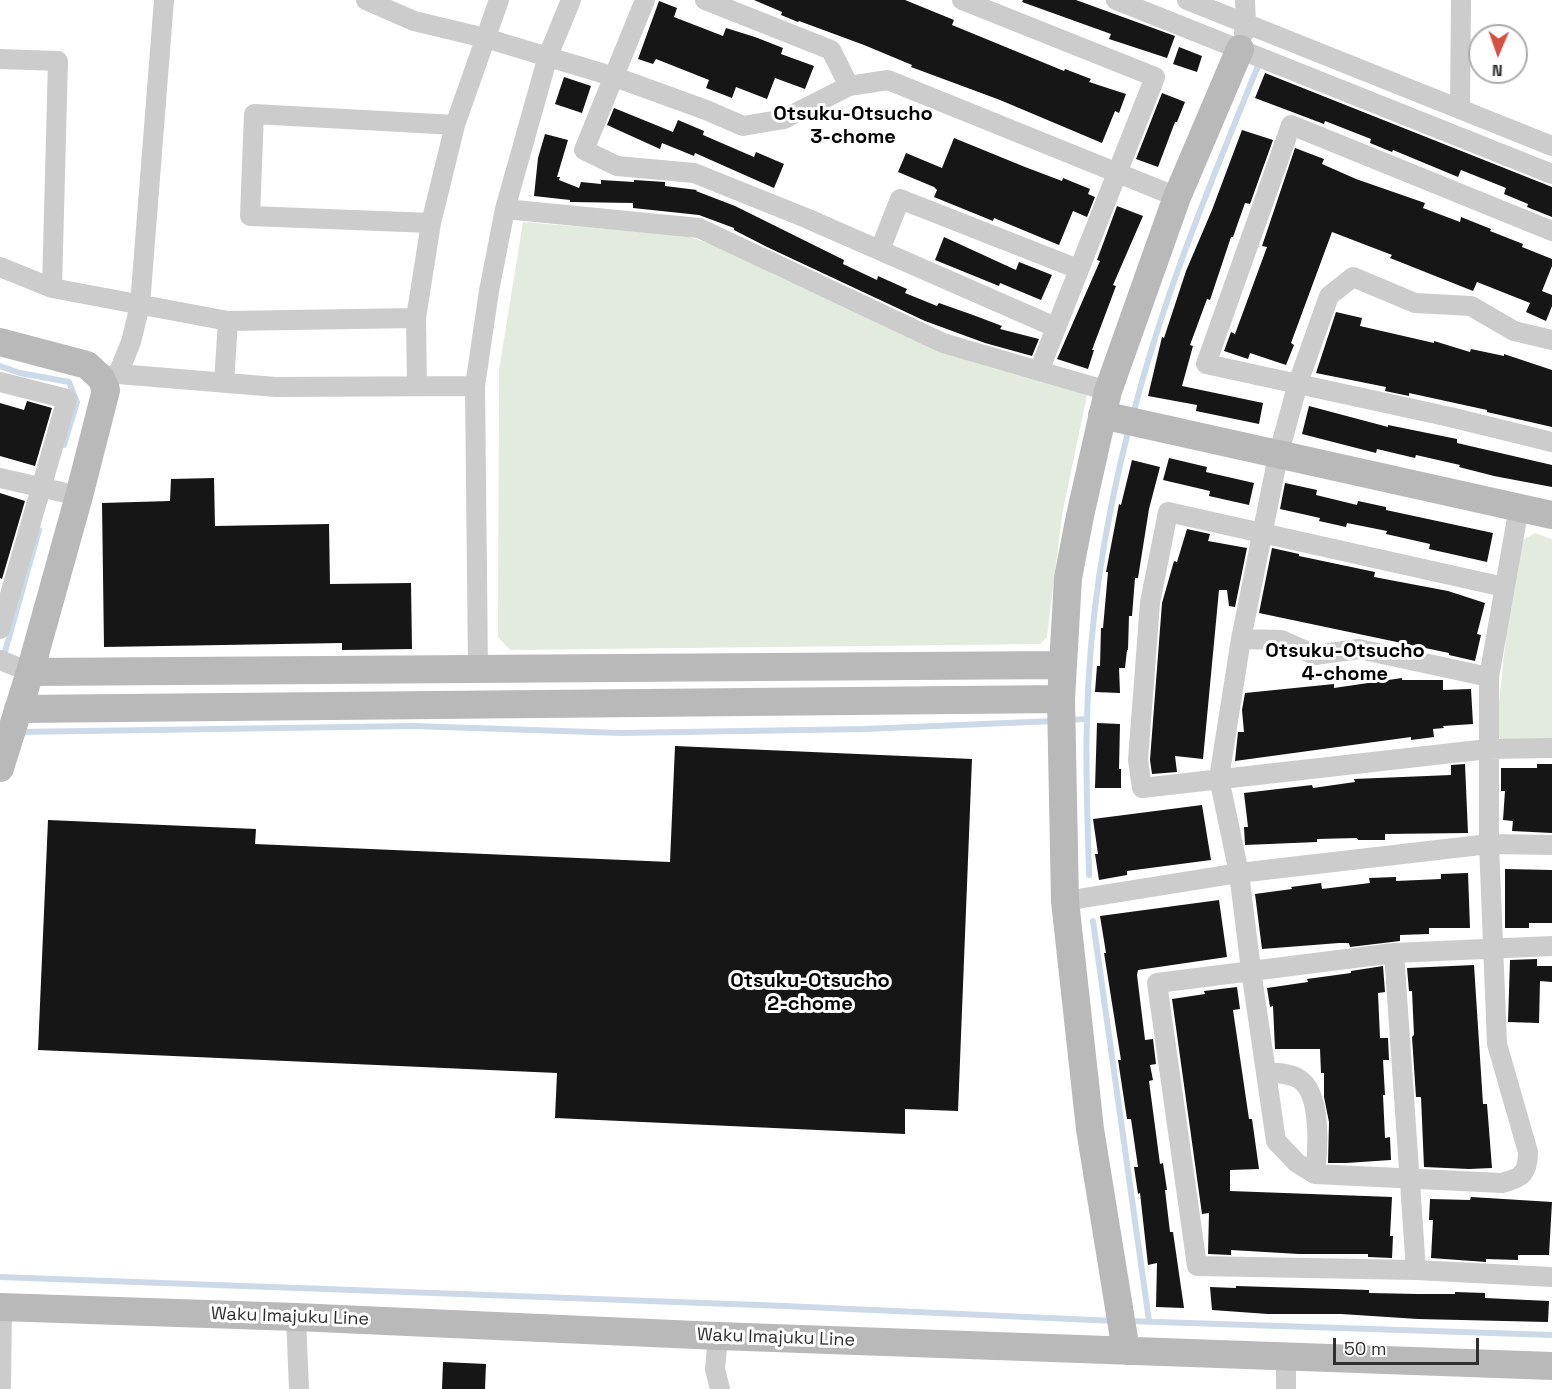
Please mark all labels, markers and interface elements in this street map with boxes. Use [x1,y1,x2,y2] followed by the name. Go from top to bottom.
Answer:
[1468,24,1528,84] north arrow
[1492,60,1503,81] text: N
[773,103,933,150] district label: Otsuku-Otsucho 3-chome
[1265,640,1425,687] district label: Otsuku-Otsucho 4-chome
[730,970,890,1017] district label: Otsuku-Otsucho 2-chome
[211,1303,369,1331] street label: Waku Imajuku Line
[697,1324,855,1352] street label: Waku Imajuku Line
[1336,1326,1482,1364] scale bar
[1344,1337,1386,1360] text: 50 m

